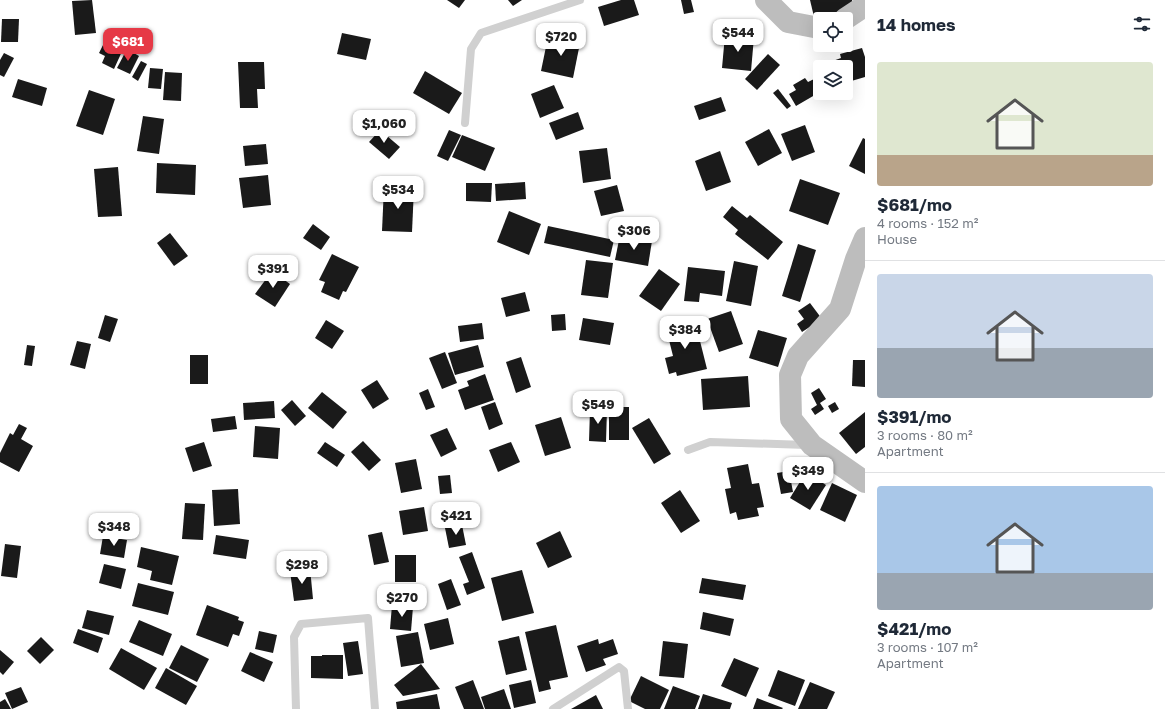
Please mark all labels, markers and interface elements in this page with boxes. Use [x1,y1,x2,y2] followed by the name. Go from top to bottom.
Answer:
[813,12,853,100] map controls
[813,12,853,52] button: locate
[1131,13,1153,35] icon: filters
[877,14,956,35] text: 14 homes
[714,19,762,53] pin: $544
[537,23,585,57] pin: $720
[722,24,754,40] text: $544
[104,28,152,62] pin: $681
[545,28,577,44] text: $720
[112,33,144,49] text: $681
[813,60,853,100] button: layers
[979,88,1051,160] icon: home
[351,110,417,144] pin: $1,060
[362,115,406,131] text: $1,060
[374,176,422,210] pin: $534
[382,181,414,197] text: $534
[877,194,952,215] text: $681/mo
[877,215,978,231] text: 4 rooms · 152 m²
[610,217,658,251] pin: $306
[617,222,651,238] text: $306
[877,231,917,247] text: House
[249,255,297,289] pin: $391
[257,260,289,276] text: $391
[979,300,1051,372] icon: home
[661,316,709,350] pin: $384
[668,321,702,337] text: $384
[574,391,622,425] pin: $549
[581,396,615,412] text: $549
[877,406,952,427] text: $391/mo
[877,427,973,443] text: 3 rooms · 80 m²
[877,443,944,459] text: Apartment
[784,457,832,491] pin: $349
[791,462,825,478] text: $349
[432,502,480,536] pin: $421
[440,507,472,523] text: $421
[979,512,1051,584] icon: home
[90,513,138,547] pin: $348
[97,518,131,534] text: $348
[278,551,326,585] pin: $298
[285,556,319,572] text: $298
[378,584,426,618] pin: $270
[386,589,418,605] text: $270
[877,618,951,639] text: $421/mo
[877,639,978,655] text: 3 rooms · 107 m²
[877,655,944,671] text: Apartment

